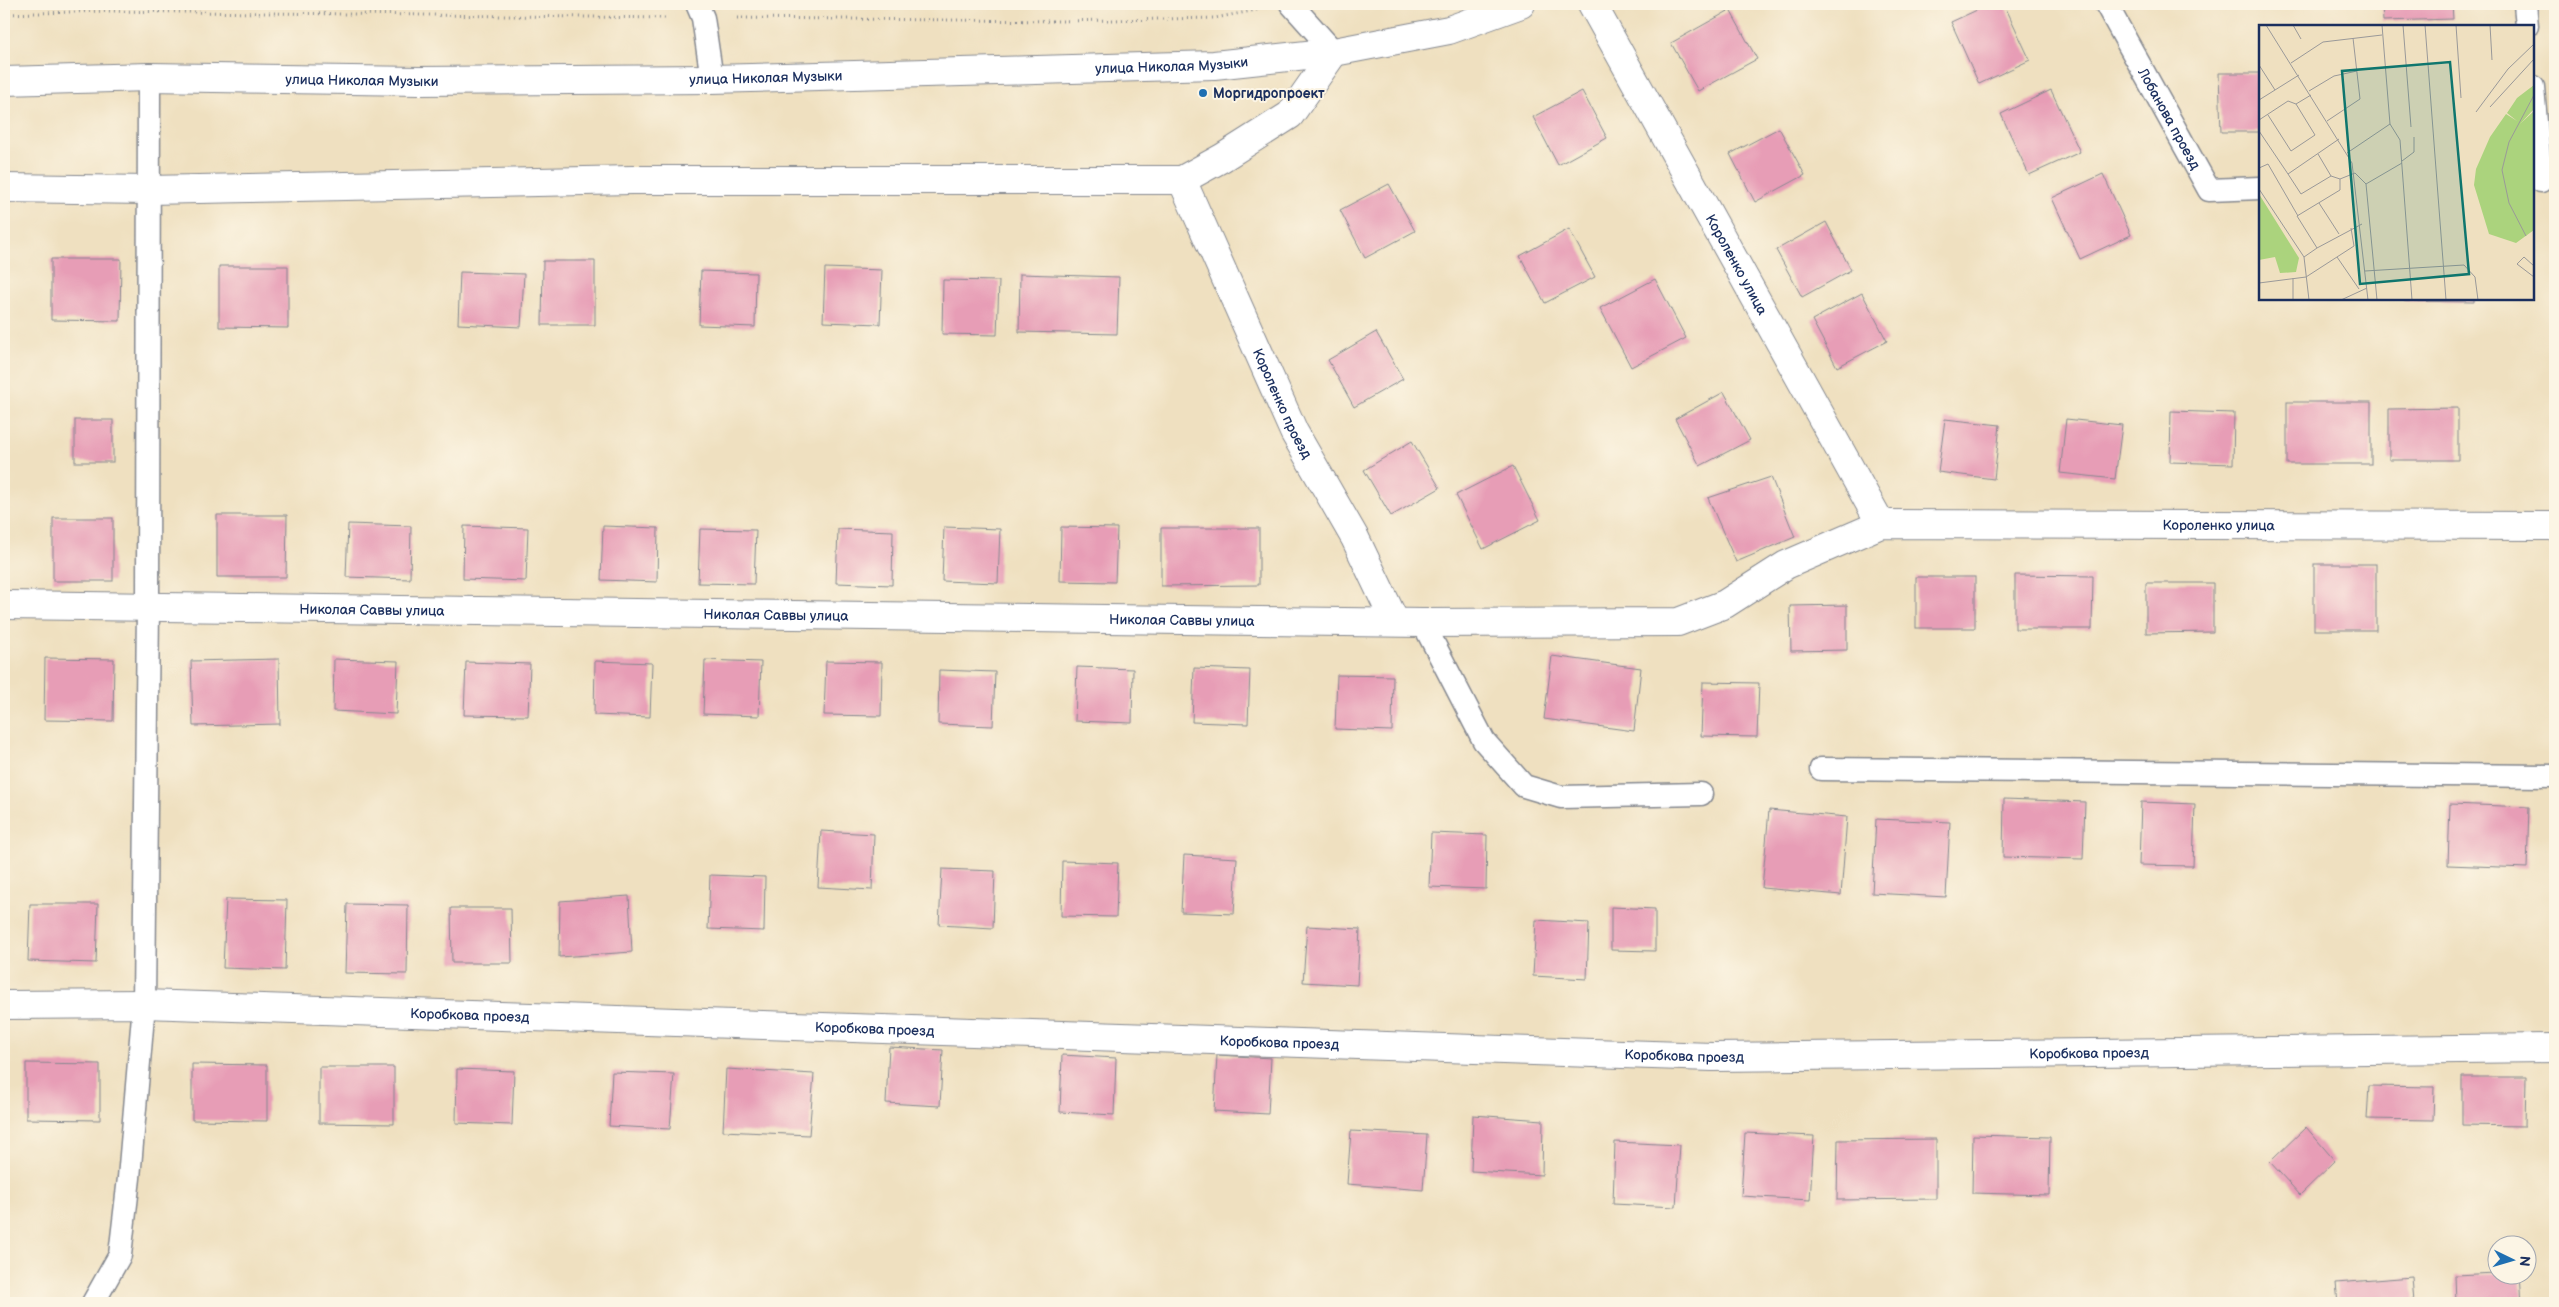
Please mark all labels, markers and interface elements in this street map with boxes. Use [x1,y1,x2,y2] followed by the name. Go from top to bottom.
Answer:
[2259,25,2534,300] inset map
[1095,53,1249,77] street label: улица Николая Музыки
[2134,64,2205,173] street label: Лобанова проезд
[689,67,843,88] street label: улица Николая Музыки
[285,71,439,90] street label: улица Николая Музыки
[1213,85,1325,102] place label: Моргидропроект
[1197,87,1209,99] marker: Моргидропроект
[1702,211,1772,318] street label: Короленко улица
[1249,346,1316,462] street label: Короленко проезд
[2163,516,2276,534] street label: Короленко улица
[299,600,446,619] street label: Николая Саввы улица
[703,605,849,624] street label: Николая Саввы улица
[1109,611,1255,629] street label: Николая Саввы улица
[410,1004,530,1026] street label: Коробкова проезд
[815,1018,935,1039] street label: Коробкова проезд
[1219,1032,1340,1053] street label: Коробкова проезд
[2029,1044,2149,1062] street label: Коробкова проезд
[1624,1046,1744,1066] street label: Коробкова проезд
[2486,1234,2536,1284] north arrow
[2516,1255,2533,1267] text: N

